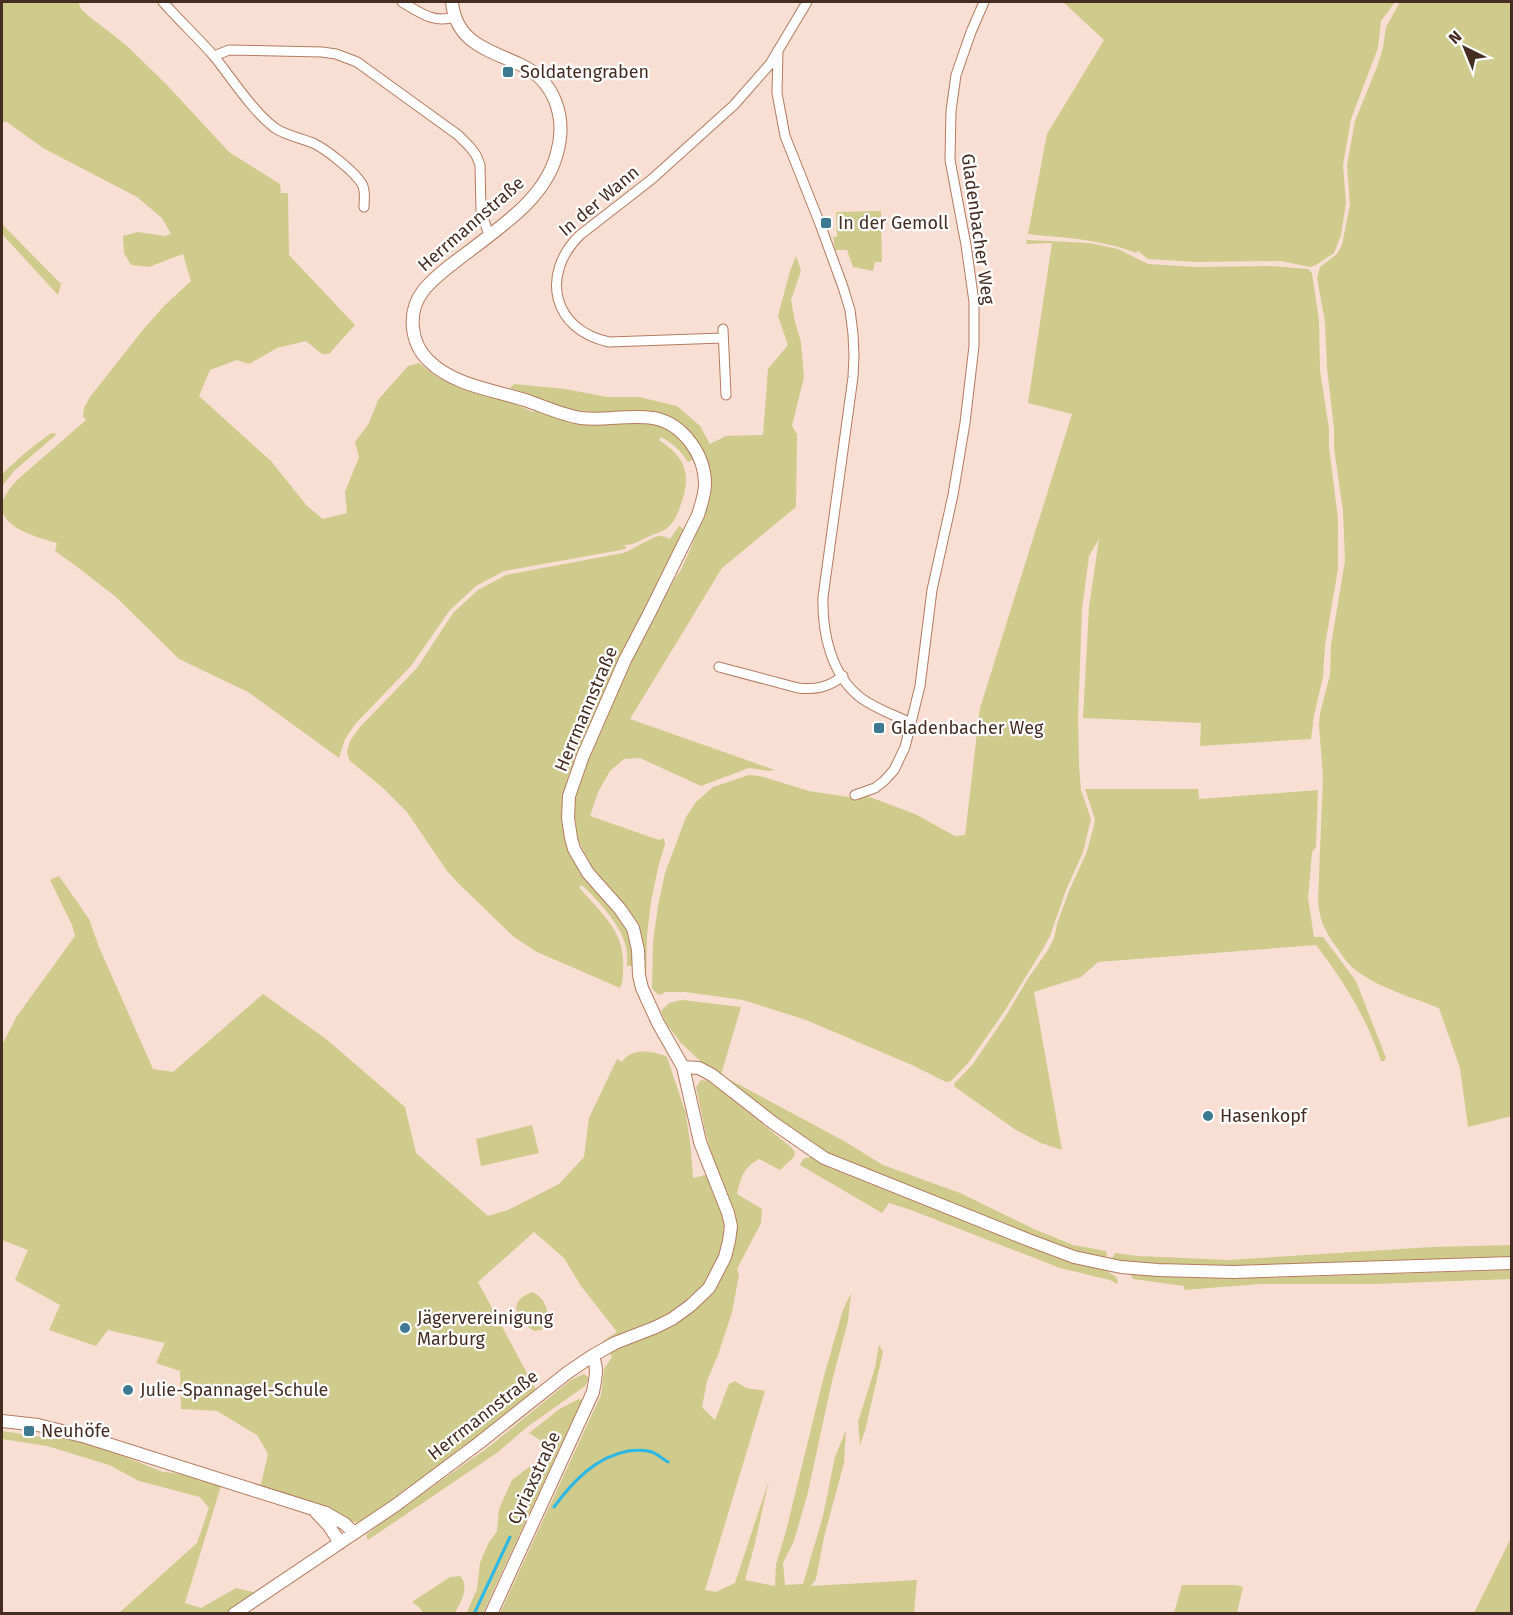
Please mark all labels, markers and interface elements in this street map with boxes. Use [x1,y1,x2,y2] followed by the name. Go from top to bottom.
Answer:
[1435,18,1495,78] north arrow
[1445,27,1465,48] text: N
[520,61,649,83] place label: Soldatengraben
[501,65,515,79] marker: Soldatengraben
[957,152,1000,307] street label: Gladenbacher Weg
[554,161,644,241] street label: In der Wann
[413,172,529,276] street label: Herrmannstraße
[838,212,949,234] place label: In der Gemoll
[819,216,833,230] marker: In der Gemoll
[550,643,622,775] street label: Herrmannstraße
[891,717,1044,739] place label: Gladenbacher Weg
[872,721,886,735] marker: Gladenbacher Weg
[1220,1105,1309,1127] place label: Hasenkopf
[1201,1109,1215,1123] marker: Hasenkopf
[417,1307,554,1350] place label: Jägervereinigung Marburg
[398,1321,412,1335] marker: Jägervereinigung Marburg
[424,1365,542,1465] street label: Herrmannstraße
[140,1379,328,1401] place label: Julie-Spannagel-Schule
[121,1383,135,1397] marker: Julie-Spannagel-Schule
[41,1420,110,1442] place label: Neuhöfe
[22,1424,36,1438] marker: Neuhöfe
[503,1428,565,1528] street label: Cyriaxstraße

